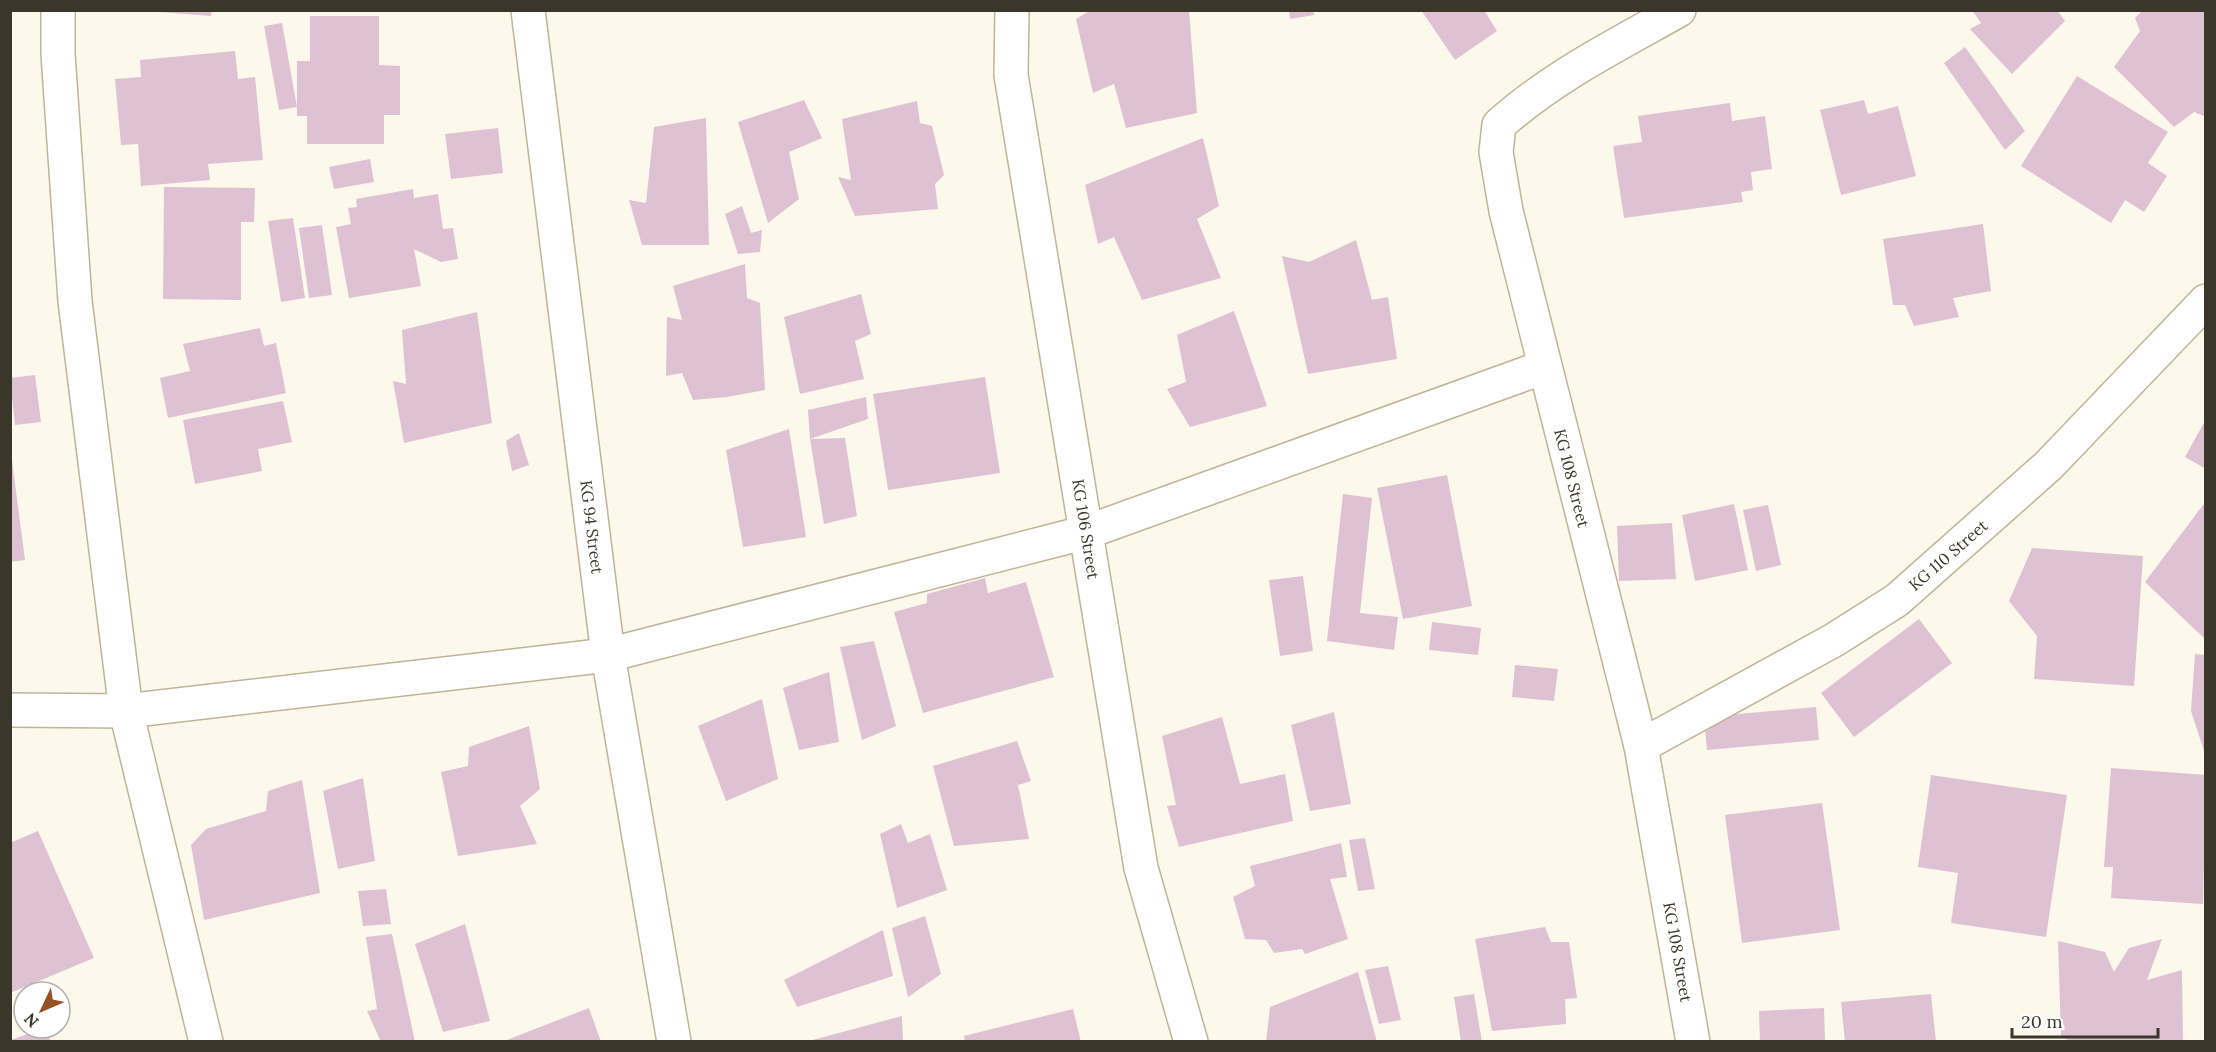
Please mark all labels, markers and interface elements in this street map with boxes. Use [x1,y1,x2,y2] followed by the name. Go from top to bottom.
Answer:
[1550,427,1594,530] street label: KG 108 Street
[1068,477,1104,581] street label: KG 106 Street
[576,479,608,576] street label: KG 94 Street
[1904,515,1992,595] street label: KG 110 Street
[1659,900,1697,1004] street label: KG 108 Street
[12,980,72,1040] north arrow
[2012,1001,2158,1039] scale bar
[20,1009,43,1032] text: N
[2021,1010,2063,1033] text: 20 m

